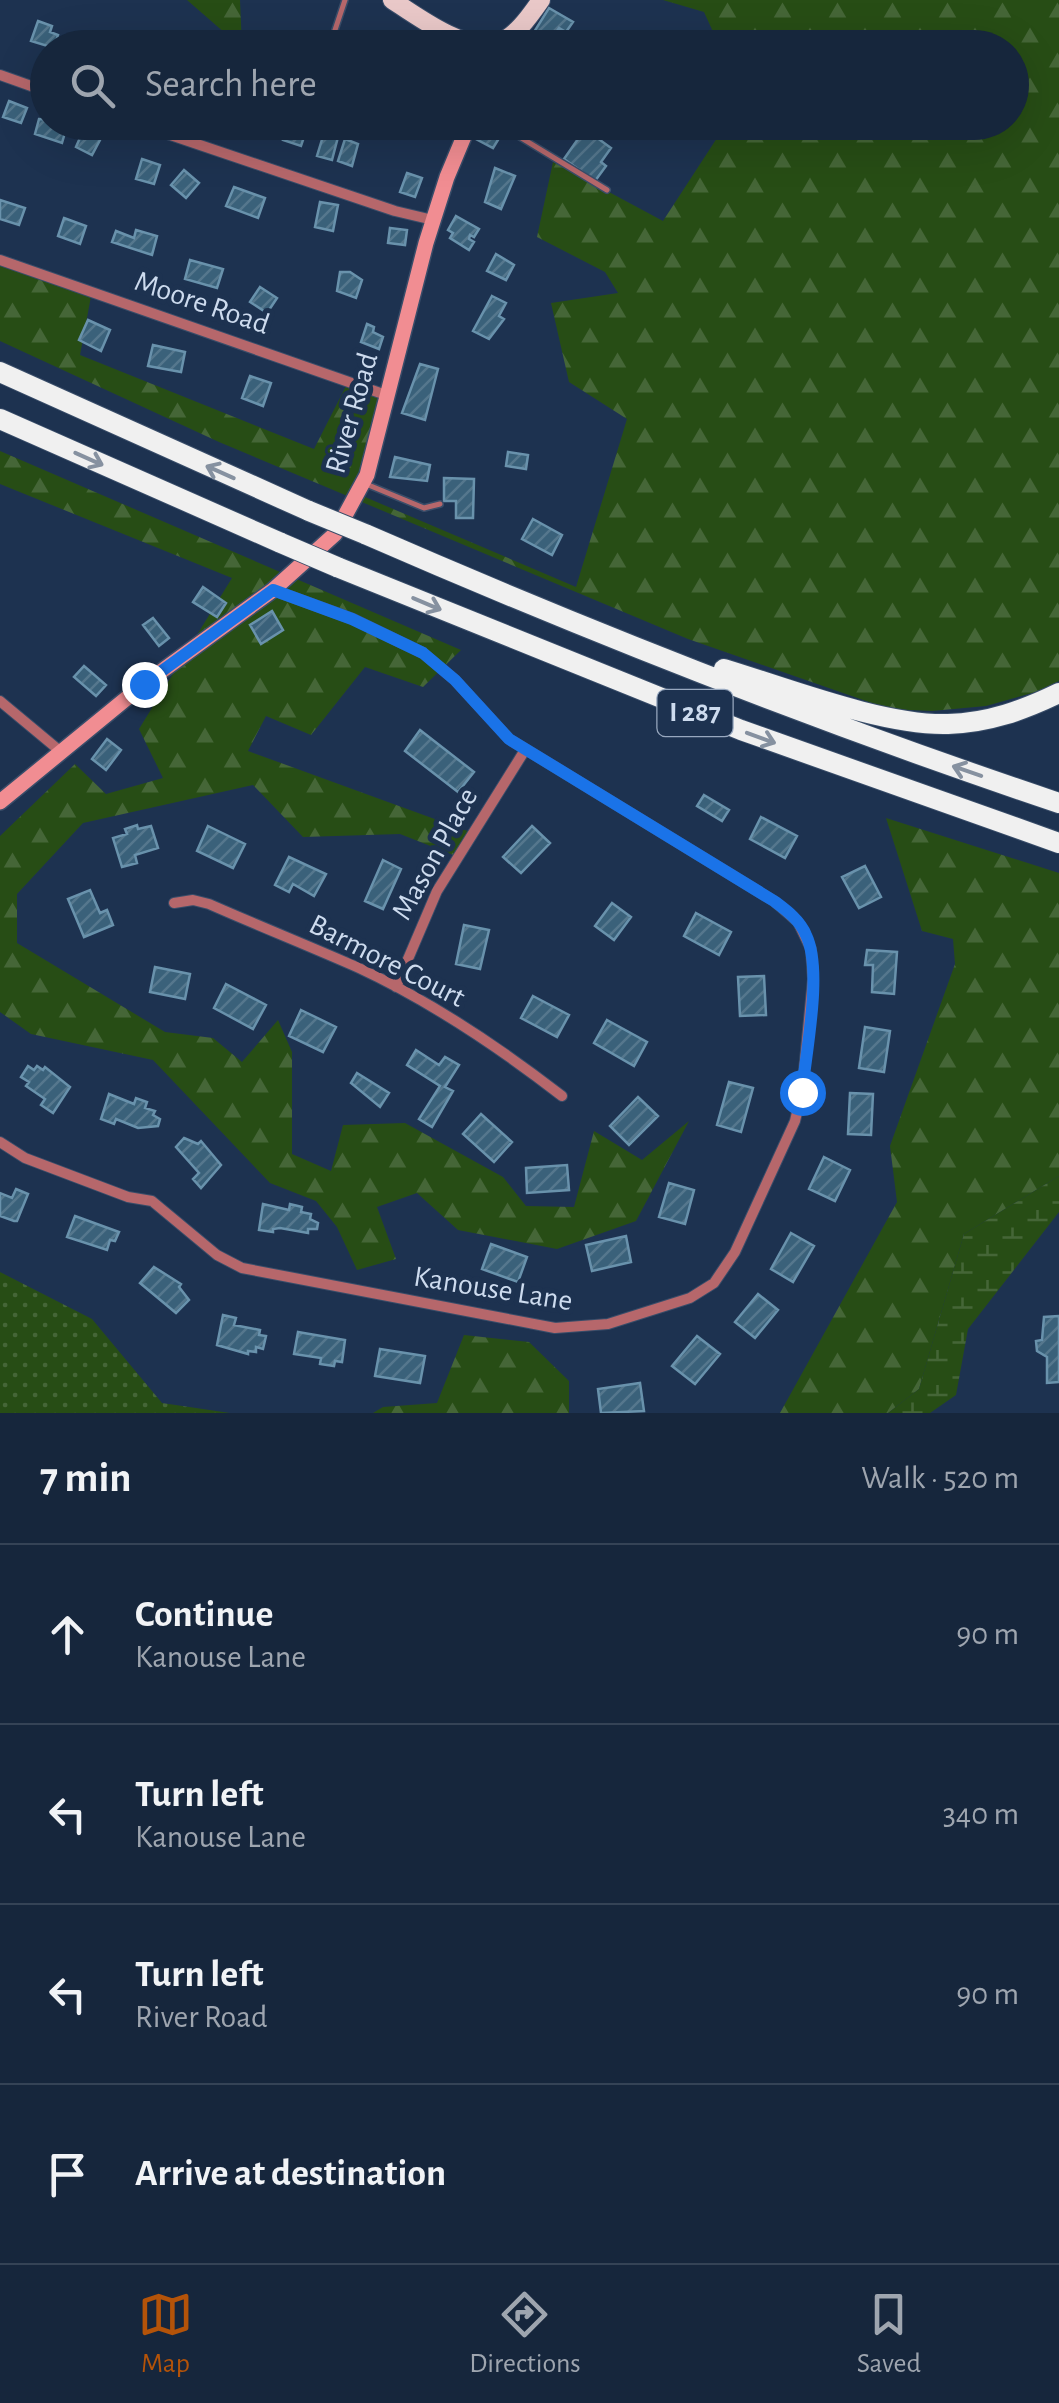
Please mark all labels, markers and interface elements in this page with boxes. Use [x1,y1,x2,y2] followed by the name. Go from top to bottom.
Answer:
[30,30,1029,140] search box
[65,58,120,113] icon: search
[145,66,317,104] text: Search here
[131,266,273,340] street label: Moore Road
[320,349,384,477] street label: River Road
[73,451,104,469] one-way arrow
[205,462,236,480] one-way arrow
[411,596,442,614] one-way arrow
[122,662,168,708] route end
[658,690,732,736] road number: I 287
[744,730,775,748] one-way arrow
[952,761,983,779] one-way arrow
[387,783,483,925] street label: Mason Place
[304,909,470,1013] street label: Barmore Court
[780,1070,826,1116] route start
[411,1262,575,1316] street label: Kanouse Lane
[40,1457,132,1499] text: 7 min
[861,1462,1019,1494] text: Walk · 520 m
[135,1596,273,1634] text: Continue
[40,1607,95,1662] icon: ahead
[956,1618,1019,1650] text: 90 m
[135,1641,306,1673] text: Kanouse Lane
[135,1776,263,1814] text: Turn left
[40,1787,95,1842] icon: left
[943,1798,1019,1830] text: 340 m
[135,1821,306,1853] text: Kanouse Lane
[135,1956,263,1994] text: Turn left
[40,1967,95,2022] icon: left
[956,1978,1019,2010] text: 90 m
[135,2001,268,2033] text: River Road
[40,2147,95,2202] icon: arrive
[135,2155,446,2193] text: Arrive at destination
[138,2287,193,2381] tab: Map
[469,2287,581,2381] tab: Directions
[857,2287,921,2381] tab: Saved

